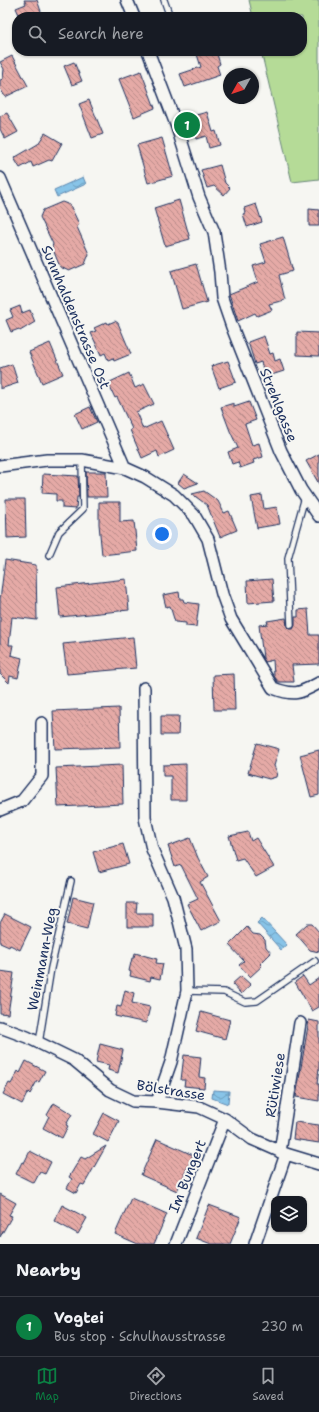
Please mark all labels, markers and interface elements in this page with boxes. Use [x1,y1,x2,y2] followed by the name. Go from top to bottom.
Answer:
[12,12,307,56] search box
[26,23,48,45] icon: search
[58,24,144,44] text: Search here
[223,68,259,104] north arrow
[174,110,200,140] pin: 1
[38,242,114,392] street label: Sunnhaldenstrasse Ost
[256,365,302,445] street label: Strehlgasse
[152,524,172,544] your location
[23,906,61,1012] street label: Weinmann-Weg
[261,1051,289,1119] street label: Rütiwiese
[135,1076,207,1104] street label: Bölstrasse
[164,1137,210,1215] street label: Im Bungert
[271,1196,307,1232] map controls
[271,1196,307,1232] button: layers
[16,1259,81,1281] text: Nearby
[54,1308,104,1328] text: Vogtei
[26,1318,32,1335] text: 1
[261,1318,303,1335] text: 230 m
[54,1328,226,1345] text: Bus stop · Schulhausstrasse
[35,1365,59,1404] tab: Map
[129,1365,182,1404] tab: Directions
[252,1365,284,1404] tab: Saved

